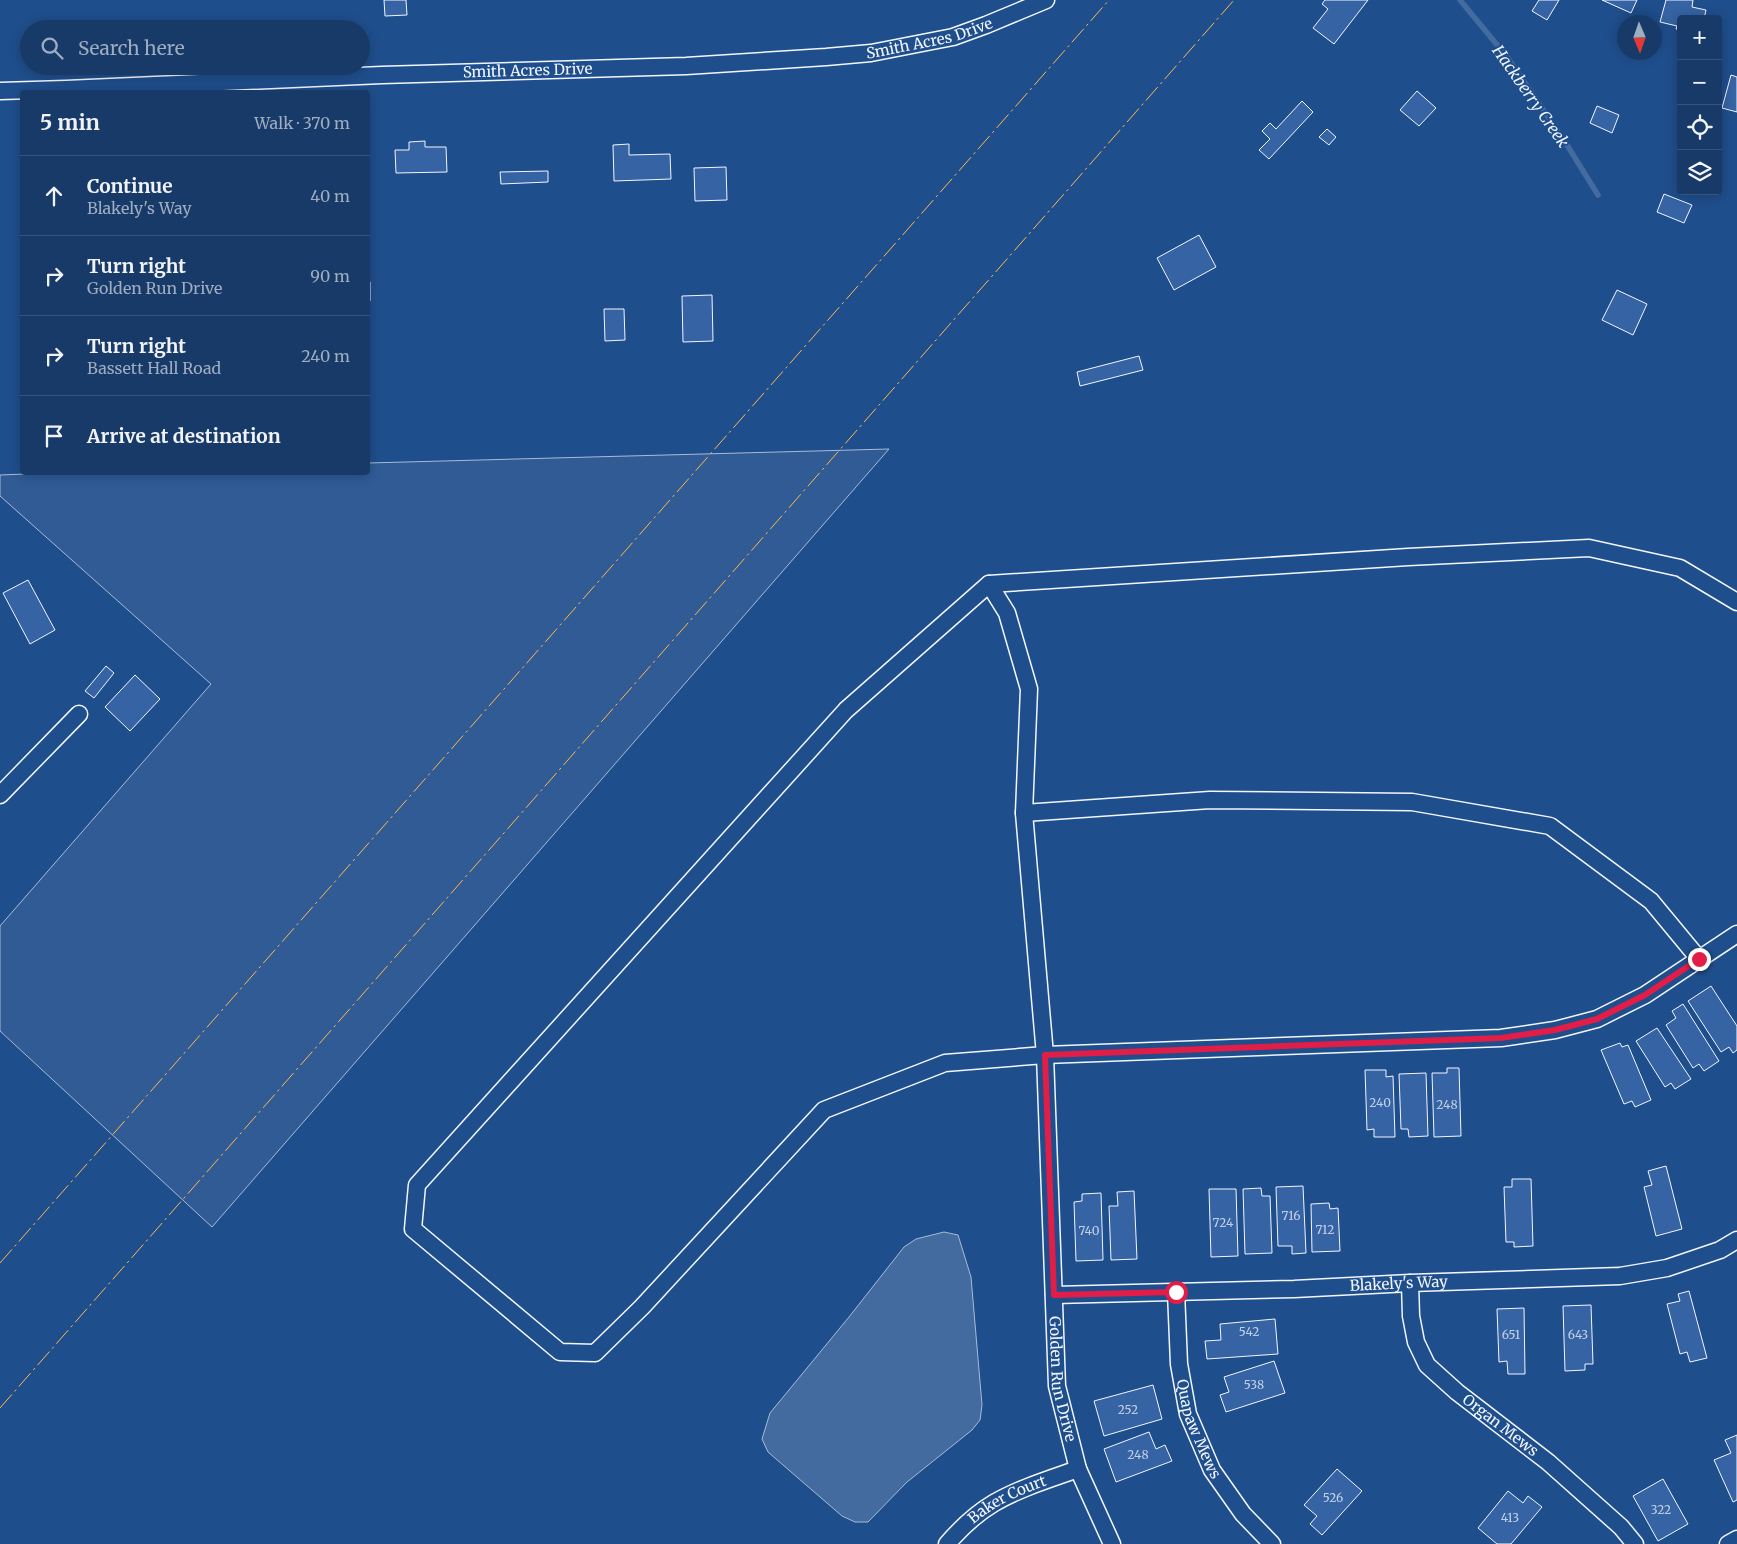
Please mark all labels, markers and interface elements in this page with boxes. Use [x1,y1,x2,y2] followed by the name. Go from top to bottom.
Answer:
[865,13,995,62] street label: Smith Acres Drive
[1617,15,1662,60] north arrow
[1677,15,1722,195] map controls
[1677,15,1722,60] button: +
[20,20,370,75] search box
[38,34,66,62] icon: search
[78,36,185,60] text: Search here
[1488,40,1574,151] water label: Hackberry Creek
[462,59,593,82] street label: Smith Acres Drive
[1677,60,1722,105] button: −
[1677,105,1722,150] button: locate
[40,109,100,136] text: 5 min
[254,113,350,133] text: Walk · 370 m
[1677,150,1722,195] button: layers
[87,174,173,198] text: Continue
[40,182,68,210] icon: ahead
[310,186,350,206] text: 40 m
[87,198,192,218] text: Blakely's Way
[87,254,186,278] text: Turn right
[40,262,68,290] icon: right
[310,266,350,286] text: 90 m
[87,278,222,298] text: Golden Run Drive
[87,334,186,358] text: Turn right
[40,342,68,370] icon: right
[301,346,350,366] text: 240 m
[87,358,221,378] text: Bassett Hall Road
[40,422,68,450] icon: arrive
[87,424,281,448] text: Arrive at destination
[1688,948,1711,971] route end
[1369,1095,1391,1110] house number: 240
[1436,1097,1458,1112] house number: 248
[1282,1208,1300,1223] house number: 716
[1213,1215,1234,1230] house number: 724
[1315,1222,1335,1237] house number: 712
[1079,1223,1100,1238] house number: 740
[1349,1272,1448,1295] street label: Blakely's Way
[1165,1281,1188,1304] route start
[1045,1316,1081,1444] street label: Golden Run Drive
[1239,1324,1259,1339] house number: 542
[1502,1327,1521,1342] house number: 651
[1568,1327,1588,1342] house number: 643
[1244,1377,1264,1392] house number: 538
[1173,1378,1225,1482] street label: Quapaw Mews
[1459,1390,1542,1460] street label: Organ Mews
[1118,1402,1138,1417] house number: 252
[1127,1447,1149,1462] house number: 248
[964,1471,1049,1527] street label: Baker Court
[1323,1490,1343,1505] house number: 526
[1651,1502,1671,1517] house number: 322
[1501,1510,1519,1525] house number: 413

